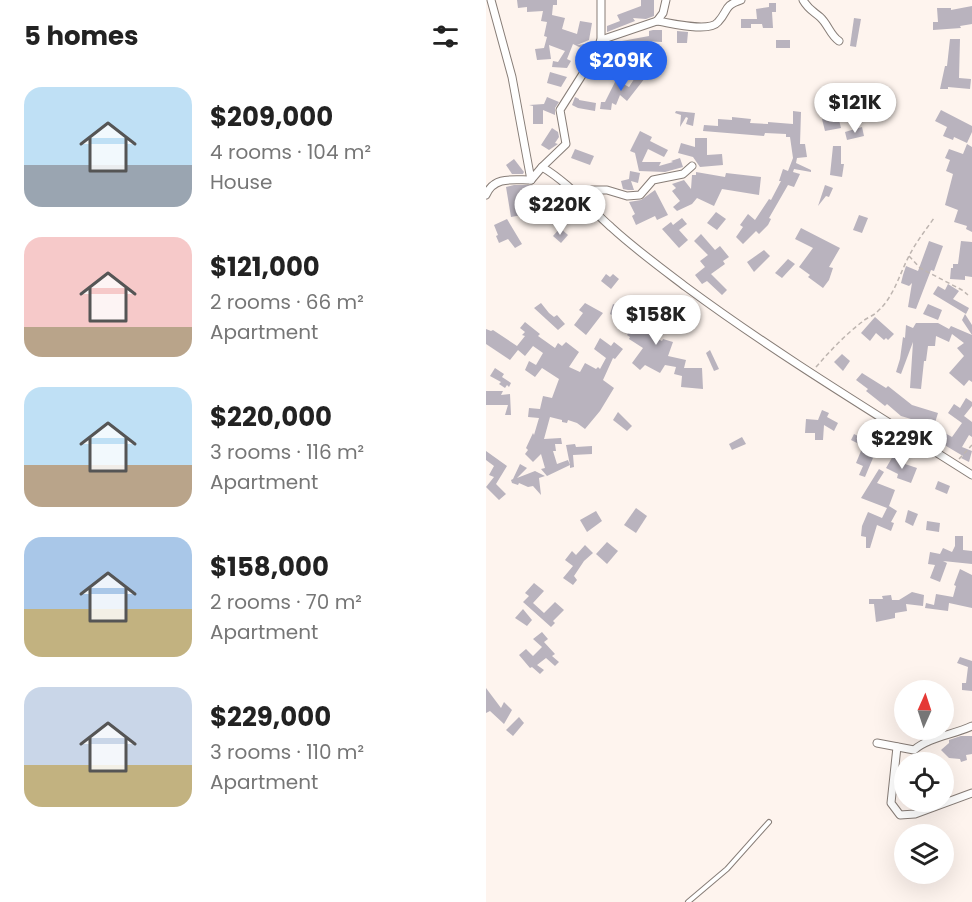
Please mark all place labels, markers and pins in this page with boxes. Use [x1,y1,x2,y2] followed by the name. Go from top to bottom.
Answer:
[579,41,663,92] pin: $209K
[813,83,897,134] pin: $121K
[518,185,602,236] pin: $220K
[614,295,698,346] pin: $158K
[860,419,944,470] pin: $229K

